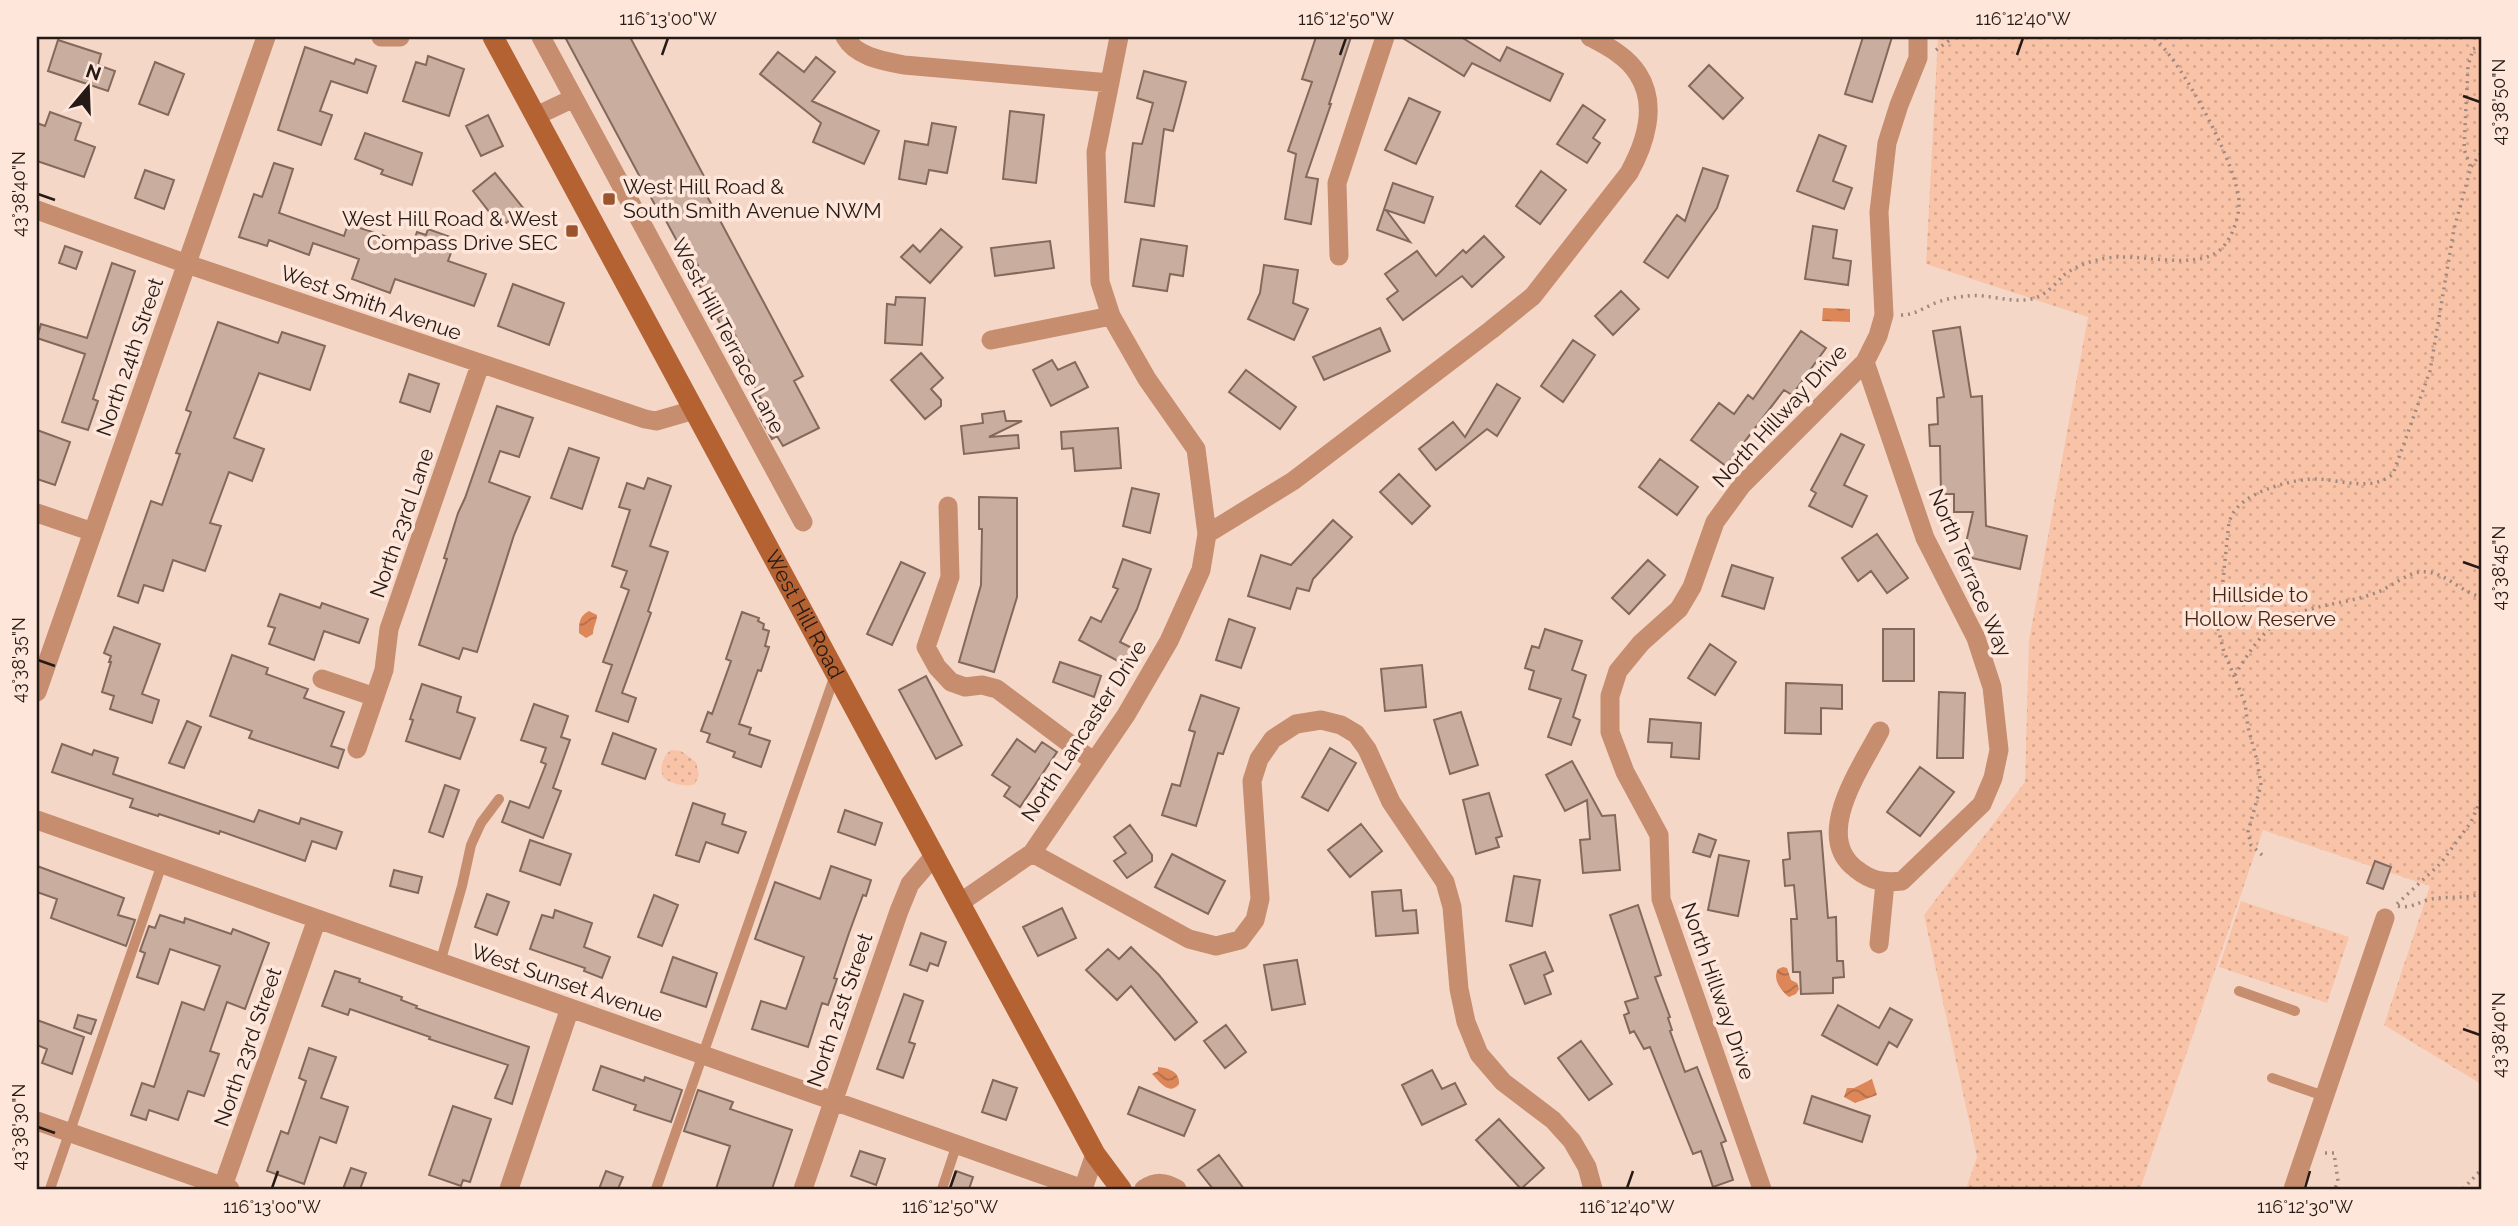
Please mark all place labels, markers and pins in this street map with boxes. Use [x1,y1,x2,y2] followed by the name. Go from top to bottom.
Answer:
[623,174,882,223] place label: West Hill Road & South Smith Avenue NWM
[601,191,617,207] marker: West Hill Road & South Smith Avenue NWM
[342,206,558,255] place label: West Hill Road & West Compass Drive SEC
[564,223,580,239] marker: West Hill Road & West Compass Drive SEC

